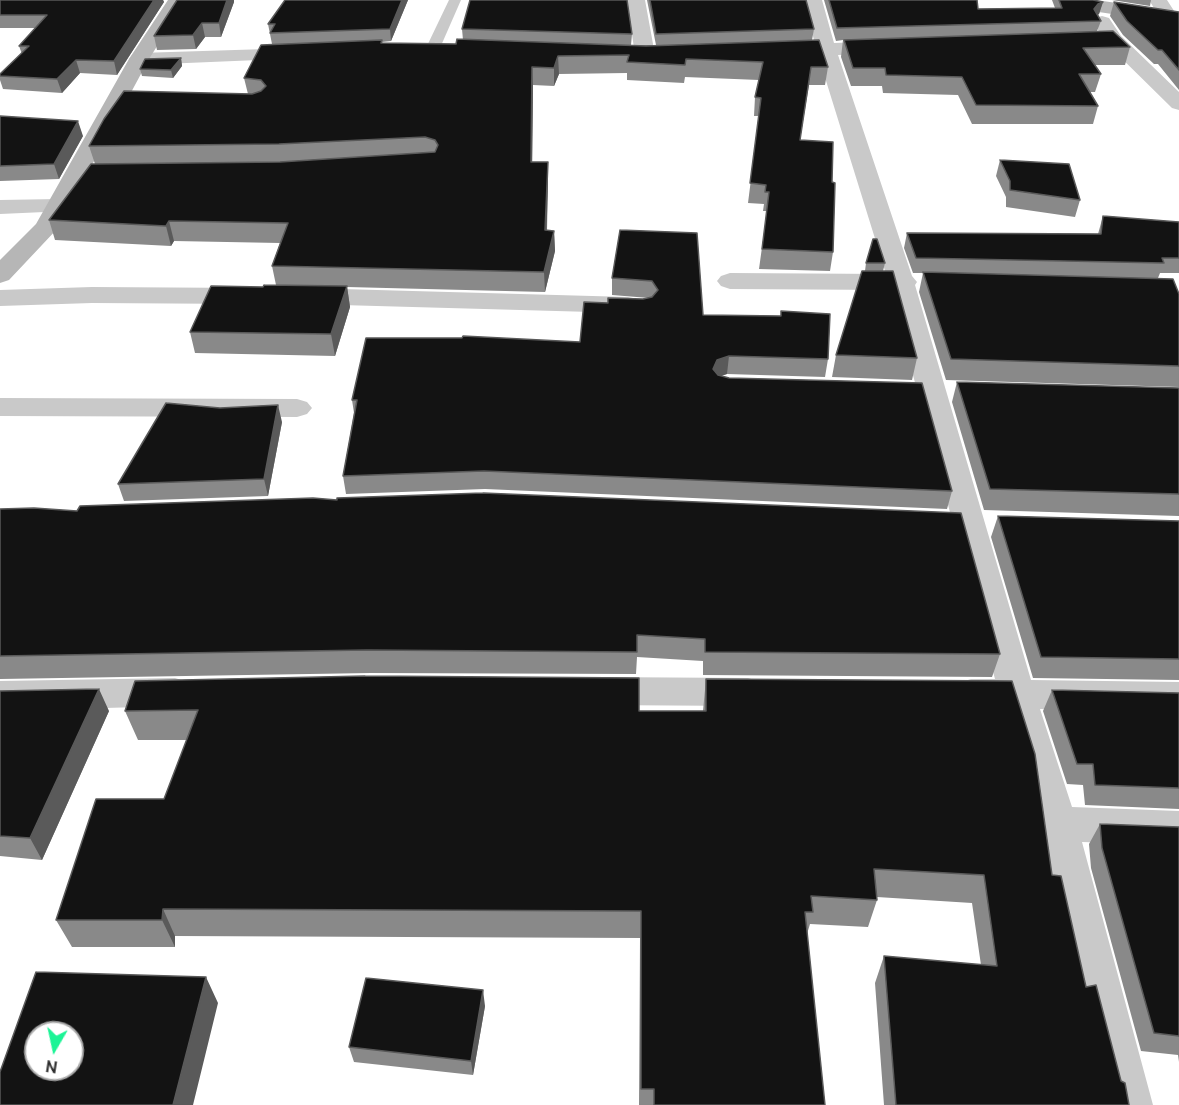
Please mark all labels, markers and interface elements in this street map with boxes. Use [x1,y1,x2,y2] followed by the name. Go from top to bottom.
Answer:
[24,1021,84,1081] north arrow
[44,1057,59,1077] text: N

